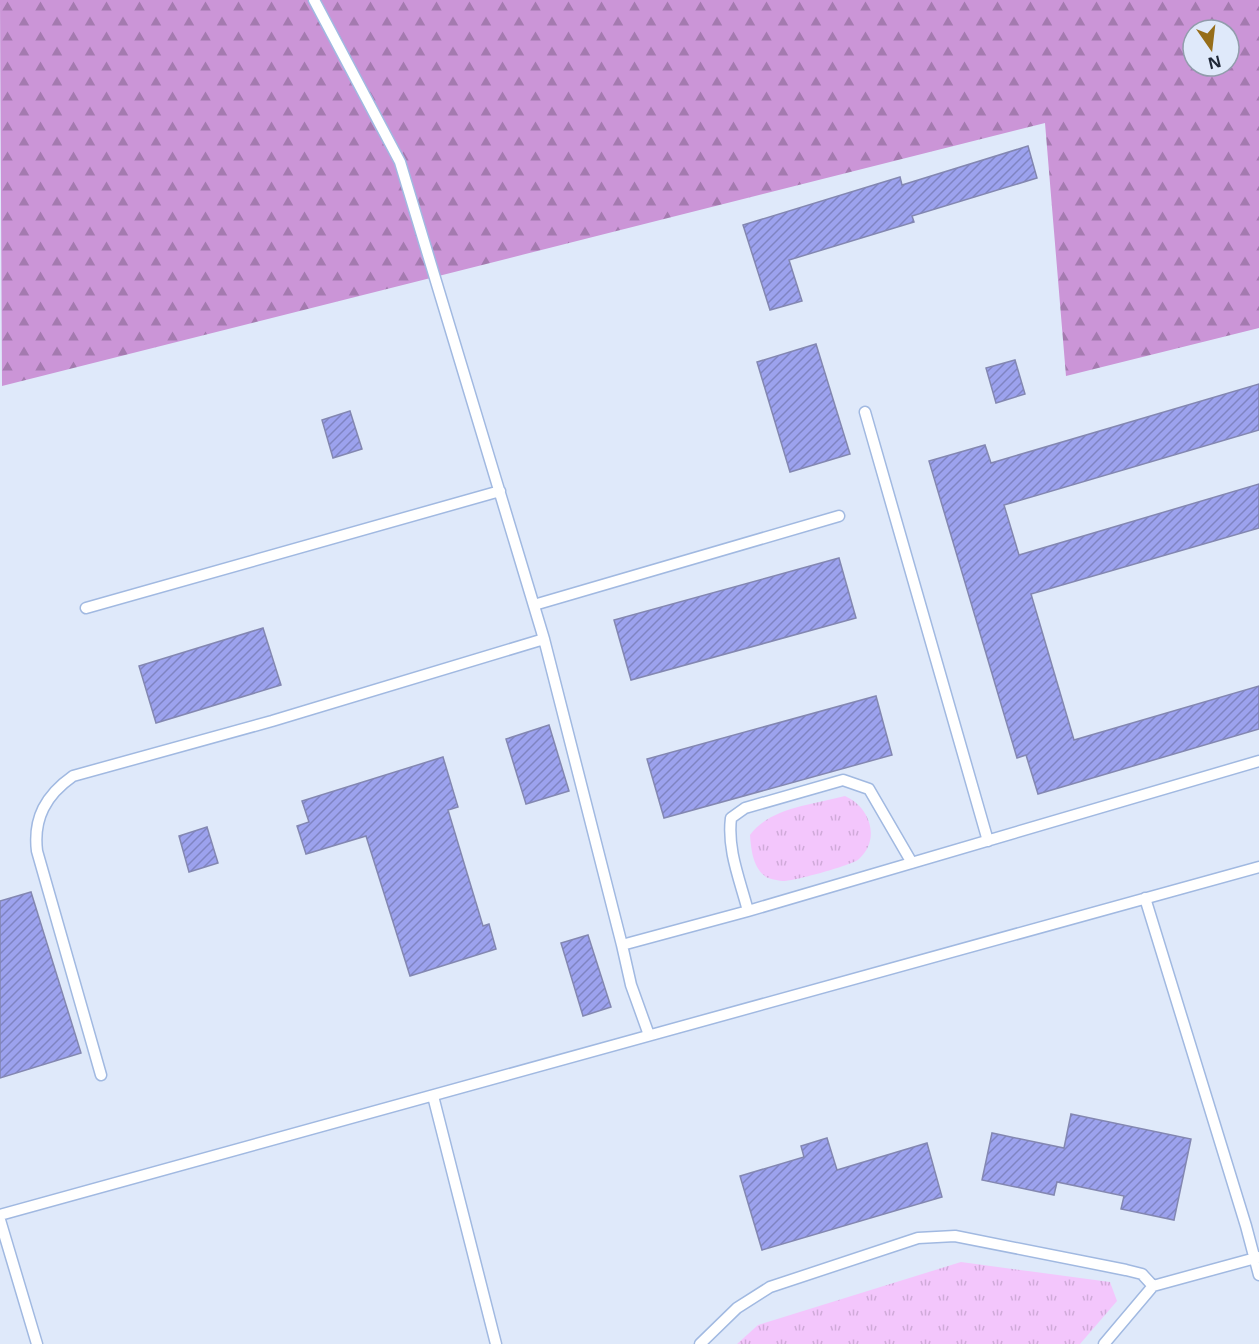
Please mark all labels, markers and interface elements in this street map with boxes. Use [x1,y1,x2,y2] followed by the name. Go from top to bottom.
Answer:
[1181,18,1241,78] north arrow
[1206,50,1224,75] text: N

